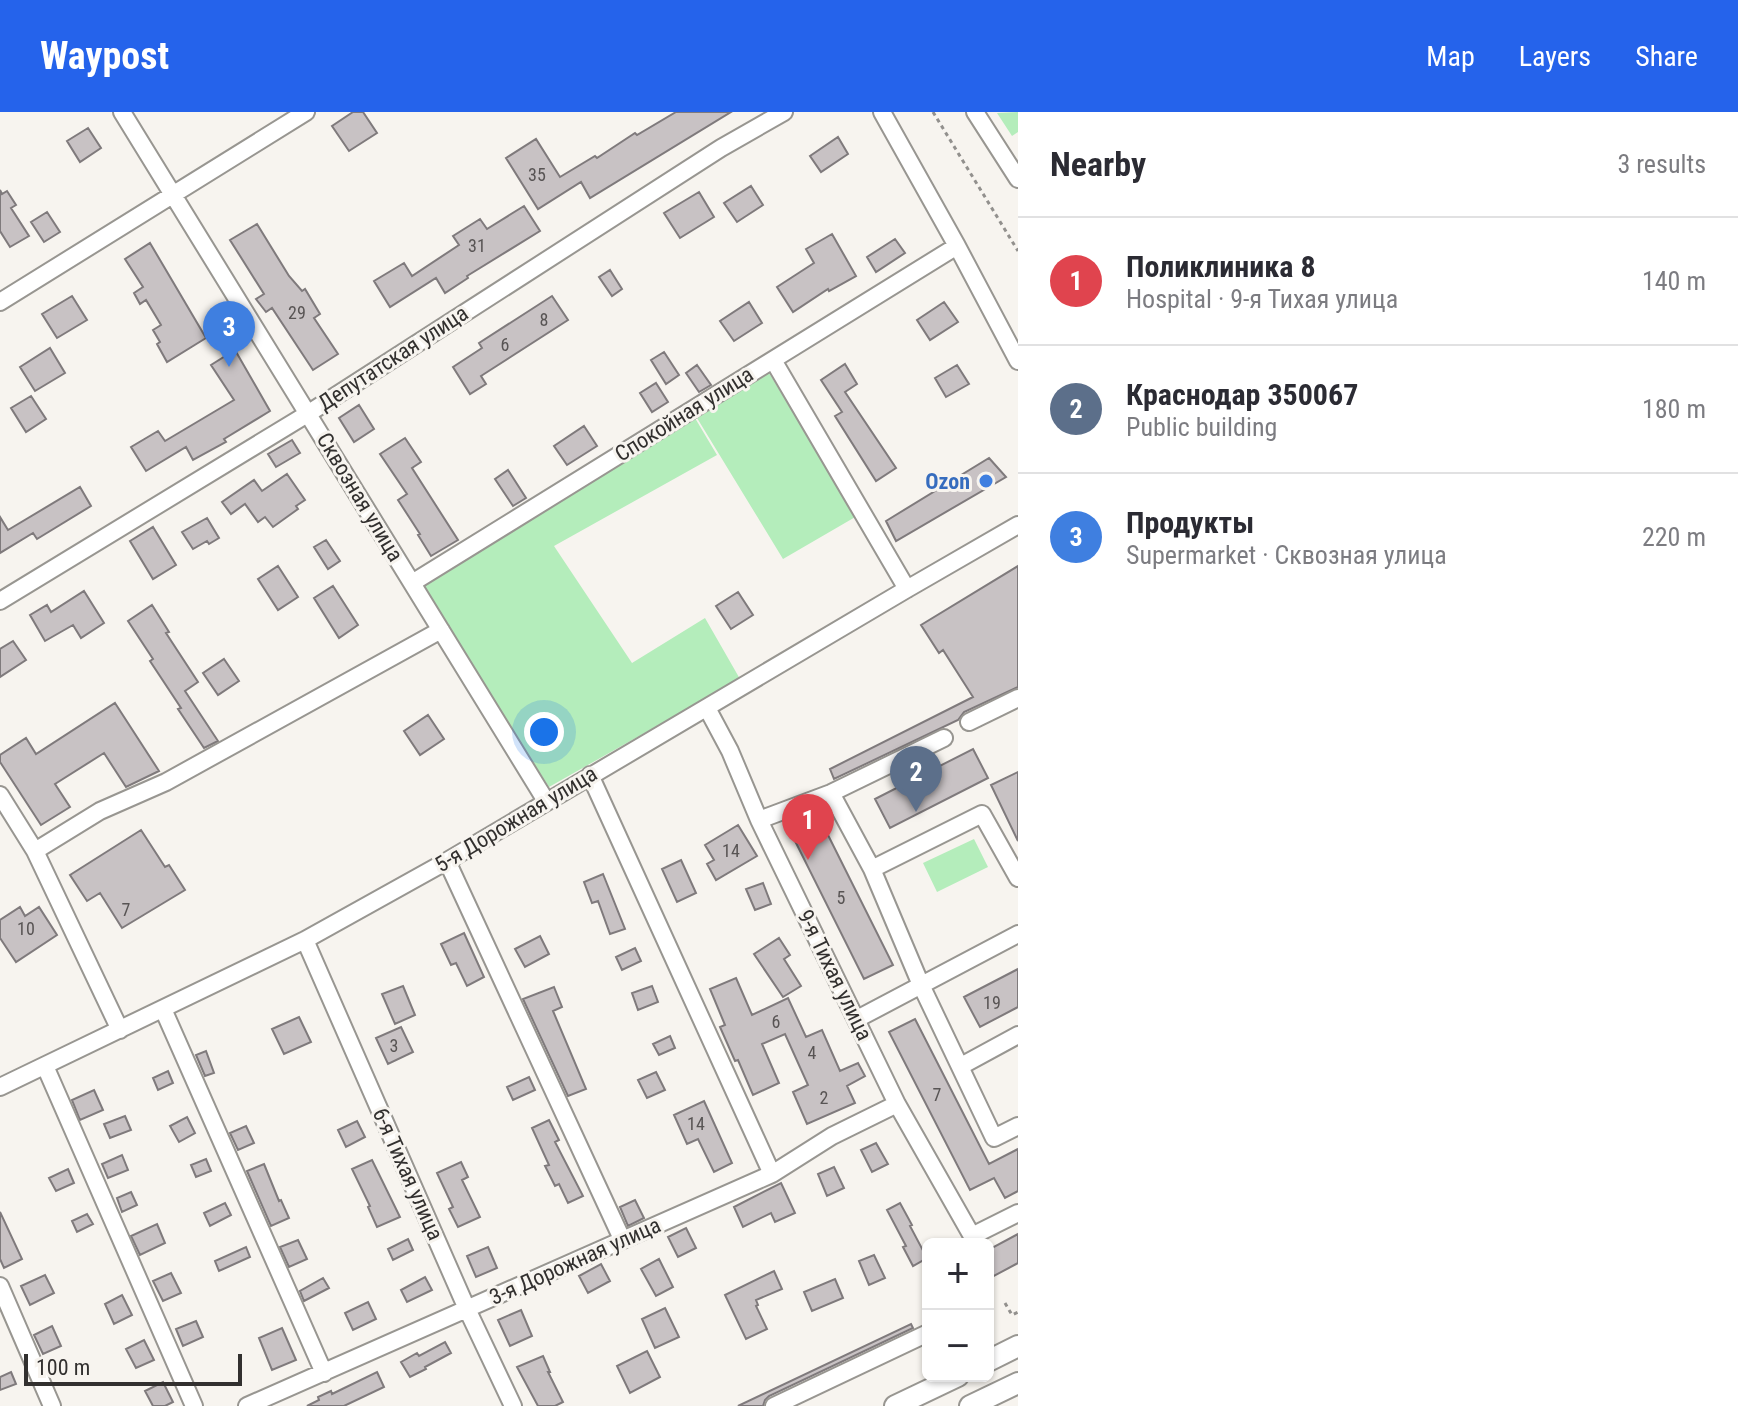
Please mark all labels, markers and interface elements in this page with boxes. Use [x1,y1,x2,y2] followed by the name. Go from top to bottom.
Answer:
[40,34,169,78] text: Waypost
[1426,40,1475,73] text: Map
[1519,40,1591,73] text: Layers
[1635,40,1698,73] text: Share
[1050,144,1146,184] text: Nearby
[1617,149,1706,179] text: 3 results
[528,164,546,185] house number: 35
[468,235,486,256] house number: 31
[1126,249,1316,284] text: Поликлиника 8
[1069,266,1083,296] text: 1
[1642,266,1706,296] text: 140 m
[1126,284,1398,314] text: Hospital · 9-я Тихая улица
[313,300,473,416] street label: Депутатская улица
[203,301,255,367] pin: 3
[288,302,306,323] house number: 29
[540,309,548,330] house number: 8
[501,334,509,355] house number: 6
[610,362,758,466] street label: Спокойная улица
[1126,377,1358,412] text: Краснодар 350067
[1069,394,1083,424] text: 2
[1642,394,1706,424] text: 180 m
[1126,412,1277,442] text: Public building
[312,428,408,566] street label: Сквозная улица
[925,469,970,494] place label: Ozon
[977,472,995,490] marker: Ozon
[1126,505,1254,540] text: Продукты
[1069,522,1083,552] text: 3
[1642,522,1706,552] text: 220 m
[1126,540,1447,570] text: Supermarket · Сквозная улица
[524,712,564,752] your location
[890,746,942,812] pin: 2
[431,761,601,877] street label: 5-я Дорожная улица
[782,794,834,860] pin: 1
[722,840,740,861] house number: 14
[837,887,846,908] house number: 5
[122,899,131,920] house number: 7
[793,906,877,1044] street label: 9-я Тихая улица
[17,918,35,939] house number: 10
[983,992,1001,1013] house number: 19
[772,1011,780,1032] house number: 6
[390,1035,398,1056] house number: 3
[808,1042,817,1063] house number: 4
[933,1084,942,1105] house number: 7
[820,1087,829,1108] house number: 2
[368,1104,448,1244] street label: 6-я Тихая улица
[687,1113,705,1134] house number: 14
[486,1212,664,1310] street label: 3-я Дорожная улица
[922,1238,994,1382] map controls
[922,1238,994,1310] button: +
[922,1310,994,1382] button: −
[24,1350,242,1386] scale bar
[36,1355,90,1380] text: 100 m

